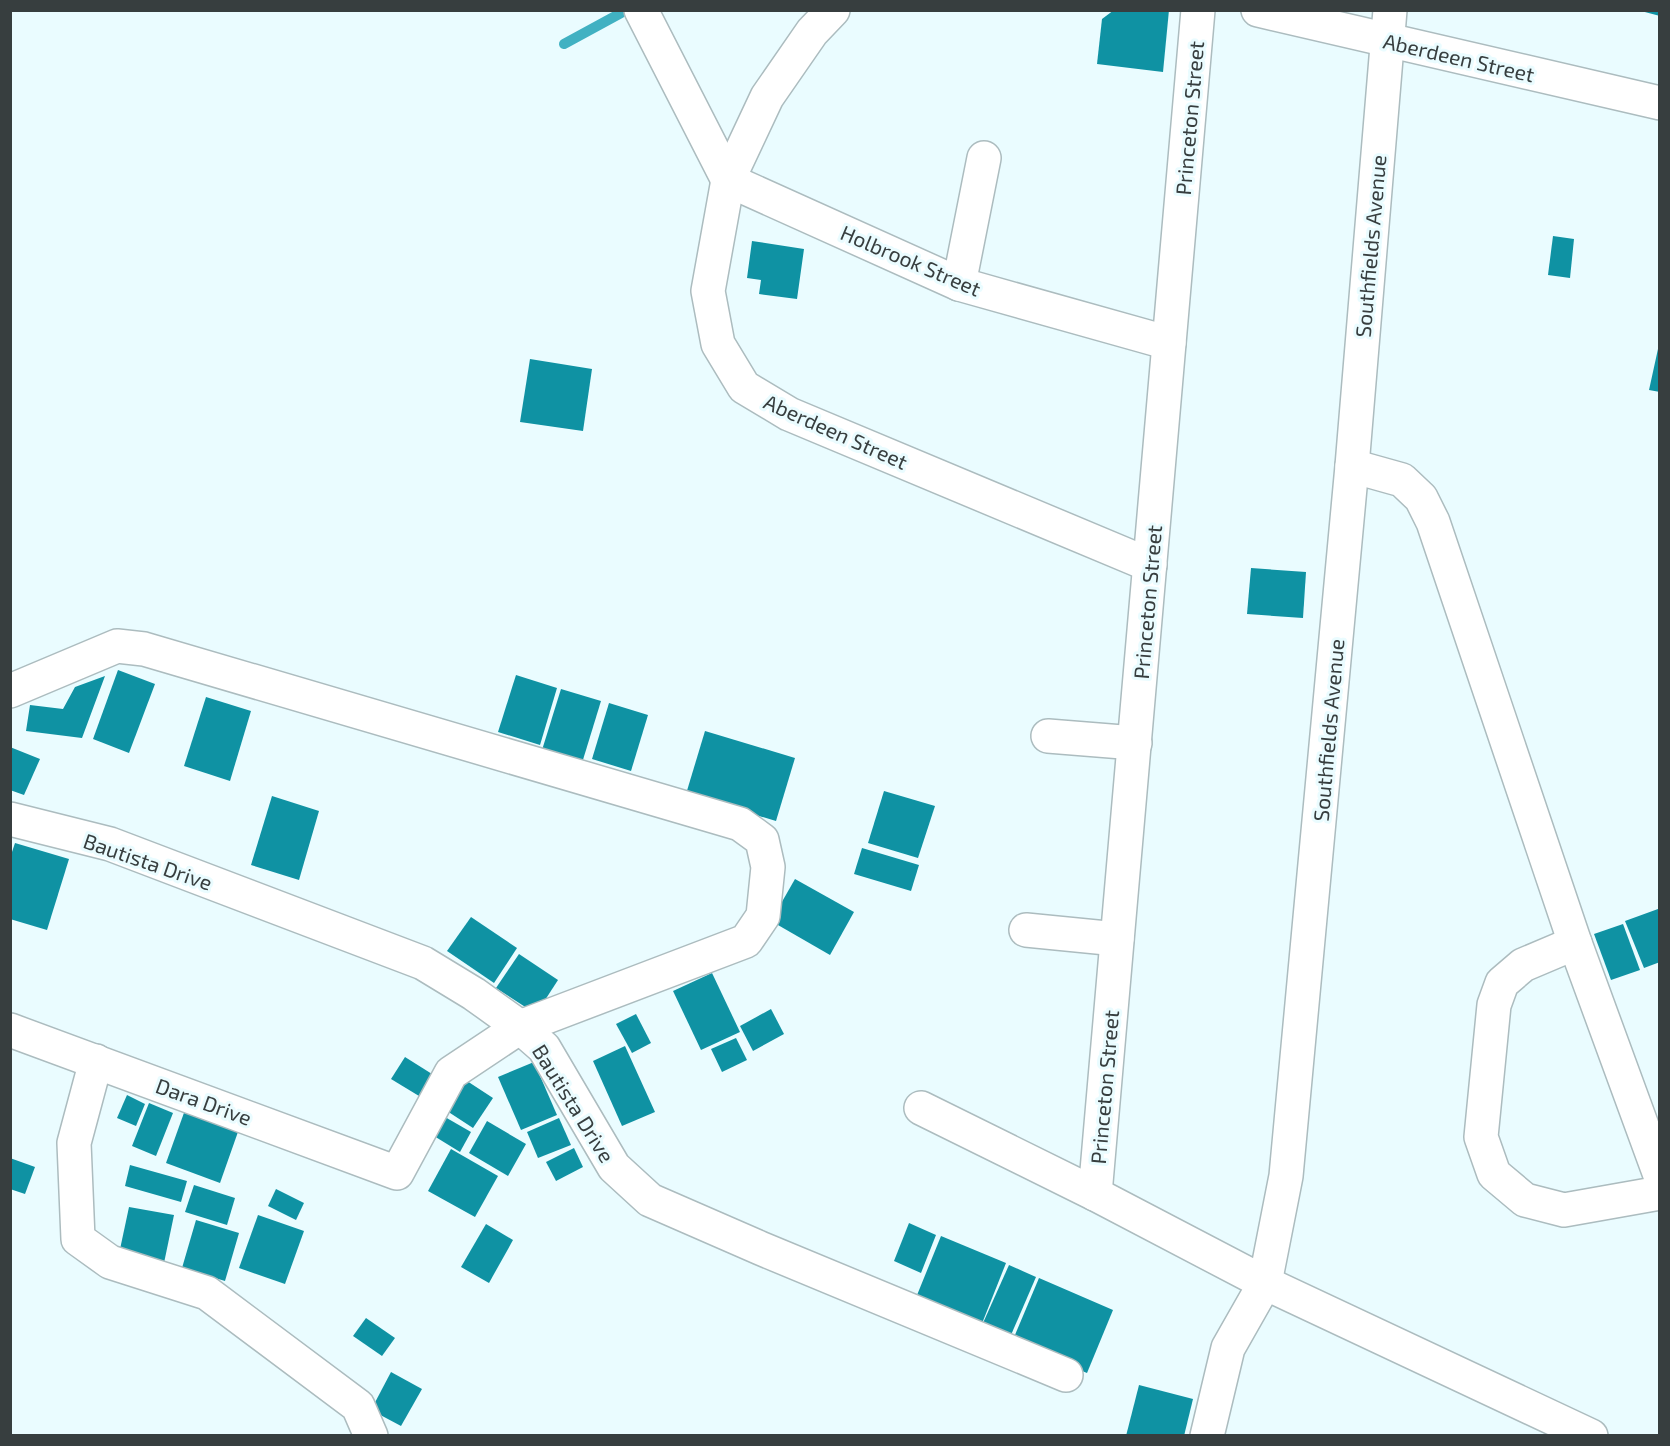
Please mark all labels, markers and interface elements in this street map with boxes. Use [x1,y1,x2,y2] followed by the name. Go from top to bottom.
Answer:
[1381,27,1537,87] street label: Aberdeen Street
[1170,40,1208,196] street label: Princeton Street
[1350,154,1390,338] street label: Southfields Avenue
[837,219,985,301] street label: Holbrook Street
[760,388,912,474] street label: Aberdeen Street
[1128,524,1166,680] street label: Princeton Street
[1308,638,1348,822] street label: Southfields Avenue
[80,827,216,895] street label: Bautista Drive
[1085,1009,1123,1165] street label: Princeton Street
[528,1039,620,1167] street label: Bautista Drive
[153,1072,255,1130] street label: Dara Drive

